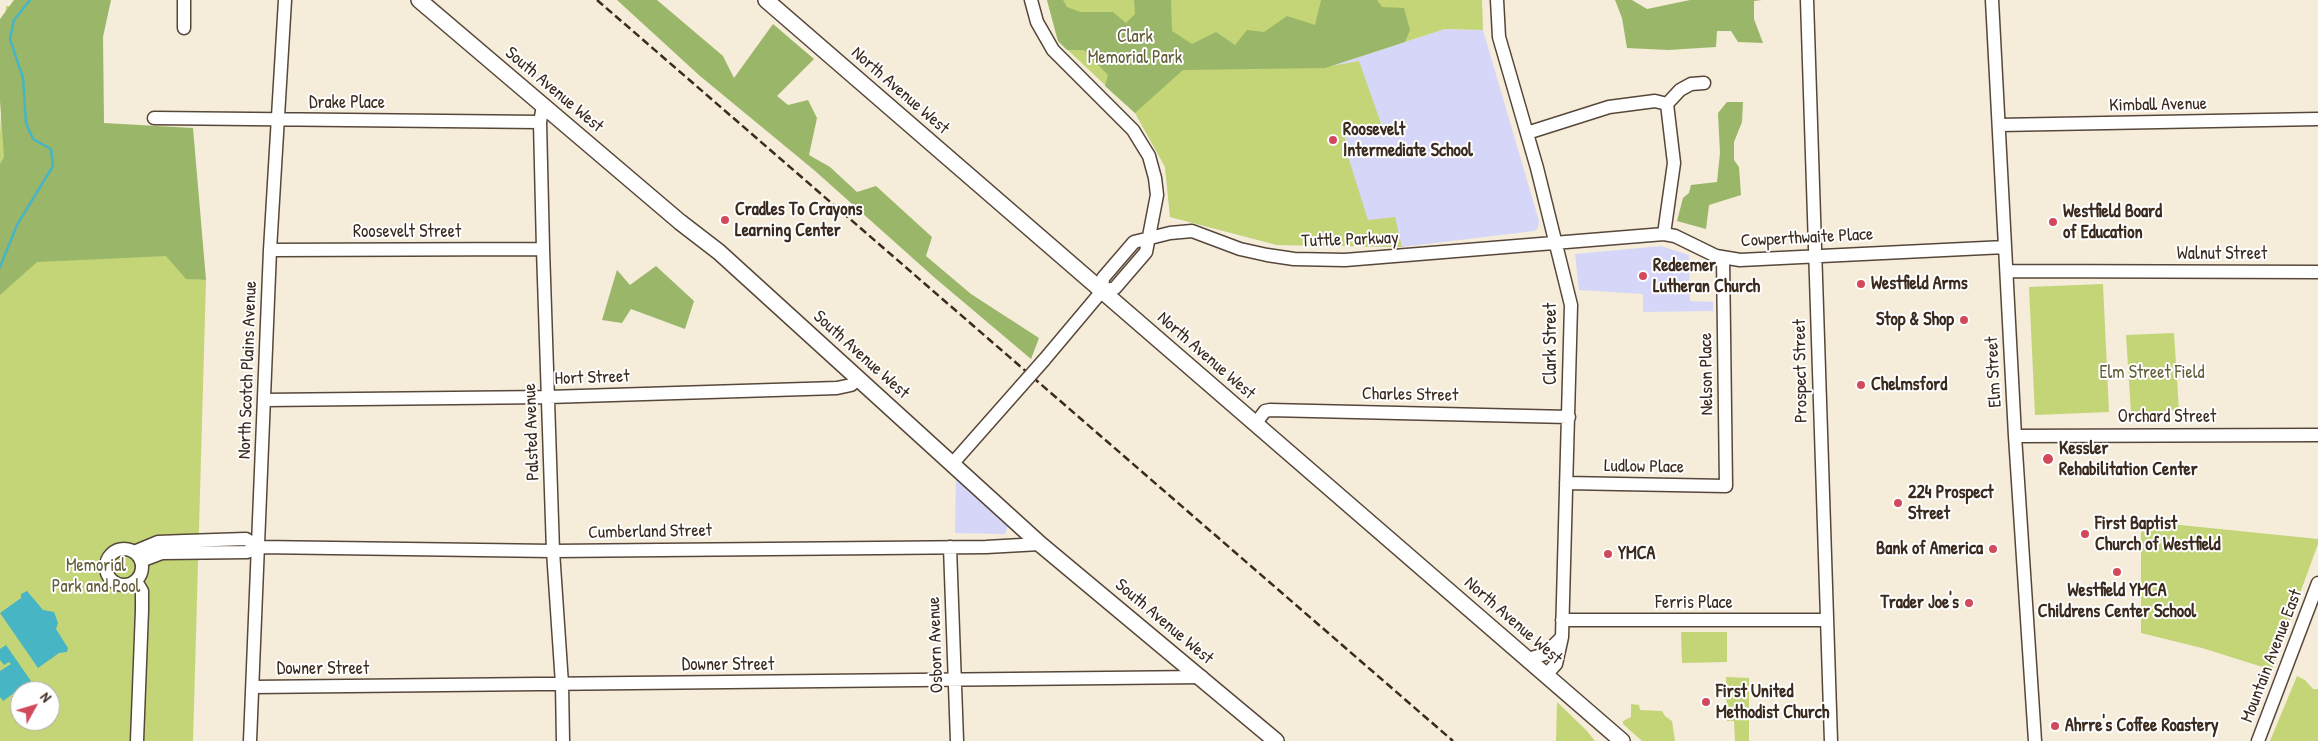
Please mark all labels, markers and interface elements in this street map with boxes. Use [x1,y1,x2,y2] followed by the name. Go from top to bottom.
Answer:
[1088,26,1182,68] park label: Clark Memorial Park
[500,43,608,137] street label: South Avenue West
[847,43,953,139] street label: North Avenue West
[309,92,385,114] street label: Drake Place
[2109,93,2207,117] street label: Kimball Avenue
[1343,119,1473,162] place label: Roosevelt Intermediate School
[1327,134,1339,146] marker: Roosevelt Intermediate School
[735,199,862,242] place label: Cradles To Crayons Learning Center
[2063,201,2162,243] place label: Westfield Board of Education
[719,214,731,226] marker: Cradles To Crayons Learning Center
[2047,216,2059,228] marker: Westfield Board of Education
[353,221,461,243] street label: Roosevelt Street
[1740,224,1874,252] street label: Cowperthwaite Place
[1301,228,1399,252] street label: Tuttle Parkway
[2177,243,2267,265] street label: Walnut Street
[1653,255,1760,298] place label: Redeemer Lutheran Church
[1637,270,1649,282] marker: Redeemer Lutheran Church
[1871,273,1968,295] place label: Westfield Arms
[1855,278,1867,290] marker: Westfield Arms
[234,280,262,460] street label: North Scotch Plains Avenue
[1540,303,1562,385] street label: Clark Street
[809,306,913,404] street label: South Avenue West
[1153,308,1259,404] street label: North Avenue West
[1876,309,1954,331] place label: Stop & Shop
[1958,314,1970,326] marker: Stop & Shop
[1789,319,1813,423] street label: Prospect Street
[1695,332,1719,416] street label: Nelson Place
[1981,336,2007,408] street label: Elm Street
[2100,362,2204,384] park label: Elm Street Field
[554,366,630,390] street label: Hort Street
[1871,374,1947,396] place label: Chelmsford
[1855,379,1867,391] marker: Chelmsford
[520,383,544,481] street label: Palsted Avenue
[1362,383,1458,407] street label: Charles Street
[2118,406,2216,428] street label: Orchard Street
[2059,438,2198,480] place label: Kessler Rehabilitation Center
[2041,452,2055,466] marker: Kessler Rehabilitation Center
[1604,456,1684,478] street label: Ludlow Place
[1908,482,1994,524] place label: 224 Prospect Street
[1892,497,1904,509] marker: 224 Prospect Street
[2095,513,2221,556] place label: First Baptist Church of Westfield
[588,520,712,544] street label: Cumberland Street
[2079,528,2091,540] marker: First Baptist Church of Westfield
[1876,538,1983,560] place label: Bank of America
[1618,543,1655,565] place label: YMCA
[1987,543,1999,555] marker: Bank of America
[1602,548,1614,560] marker: YMCA
[52,555,140,598] park label: Memorial Park and Pool
[2111,566,2123,578] marker: Westfield YMCA Childrens Center School
[1460,573,1566,669] street label: North Avenue West
[1110,575,1218,669] street label: South Avenue West
[2038,580,2196,622] place label: Westfield YMCA Childrens Center School
[2237,586,2307,726] street label: Mountain Avenue East
[1655,592,1733,614] street label: Ferris Place
[1880,592,1959,614] place label: Trader Joe's
[924,596,948,694] street label: Osborn Avenue
[1963,597,1975,609] marker: Trader Joe's
[682,654,774,676] street label: Downer Street
[277,658,369,680] street label: Downer Street
[10,681,60,731] north arrow
[1716,681,1829,724] place label: First United Methodist Church
[37,688,56,706] text: N
[1700,696,1712,708] marker: First United Methodist Church
[2065,715,2219,737] place label: Ahrre's Coffee Roastery
[2049,720,2061,732] marker: Ahrre's Coffee Roastery

